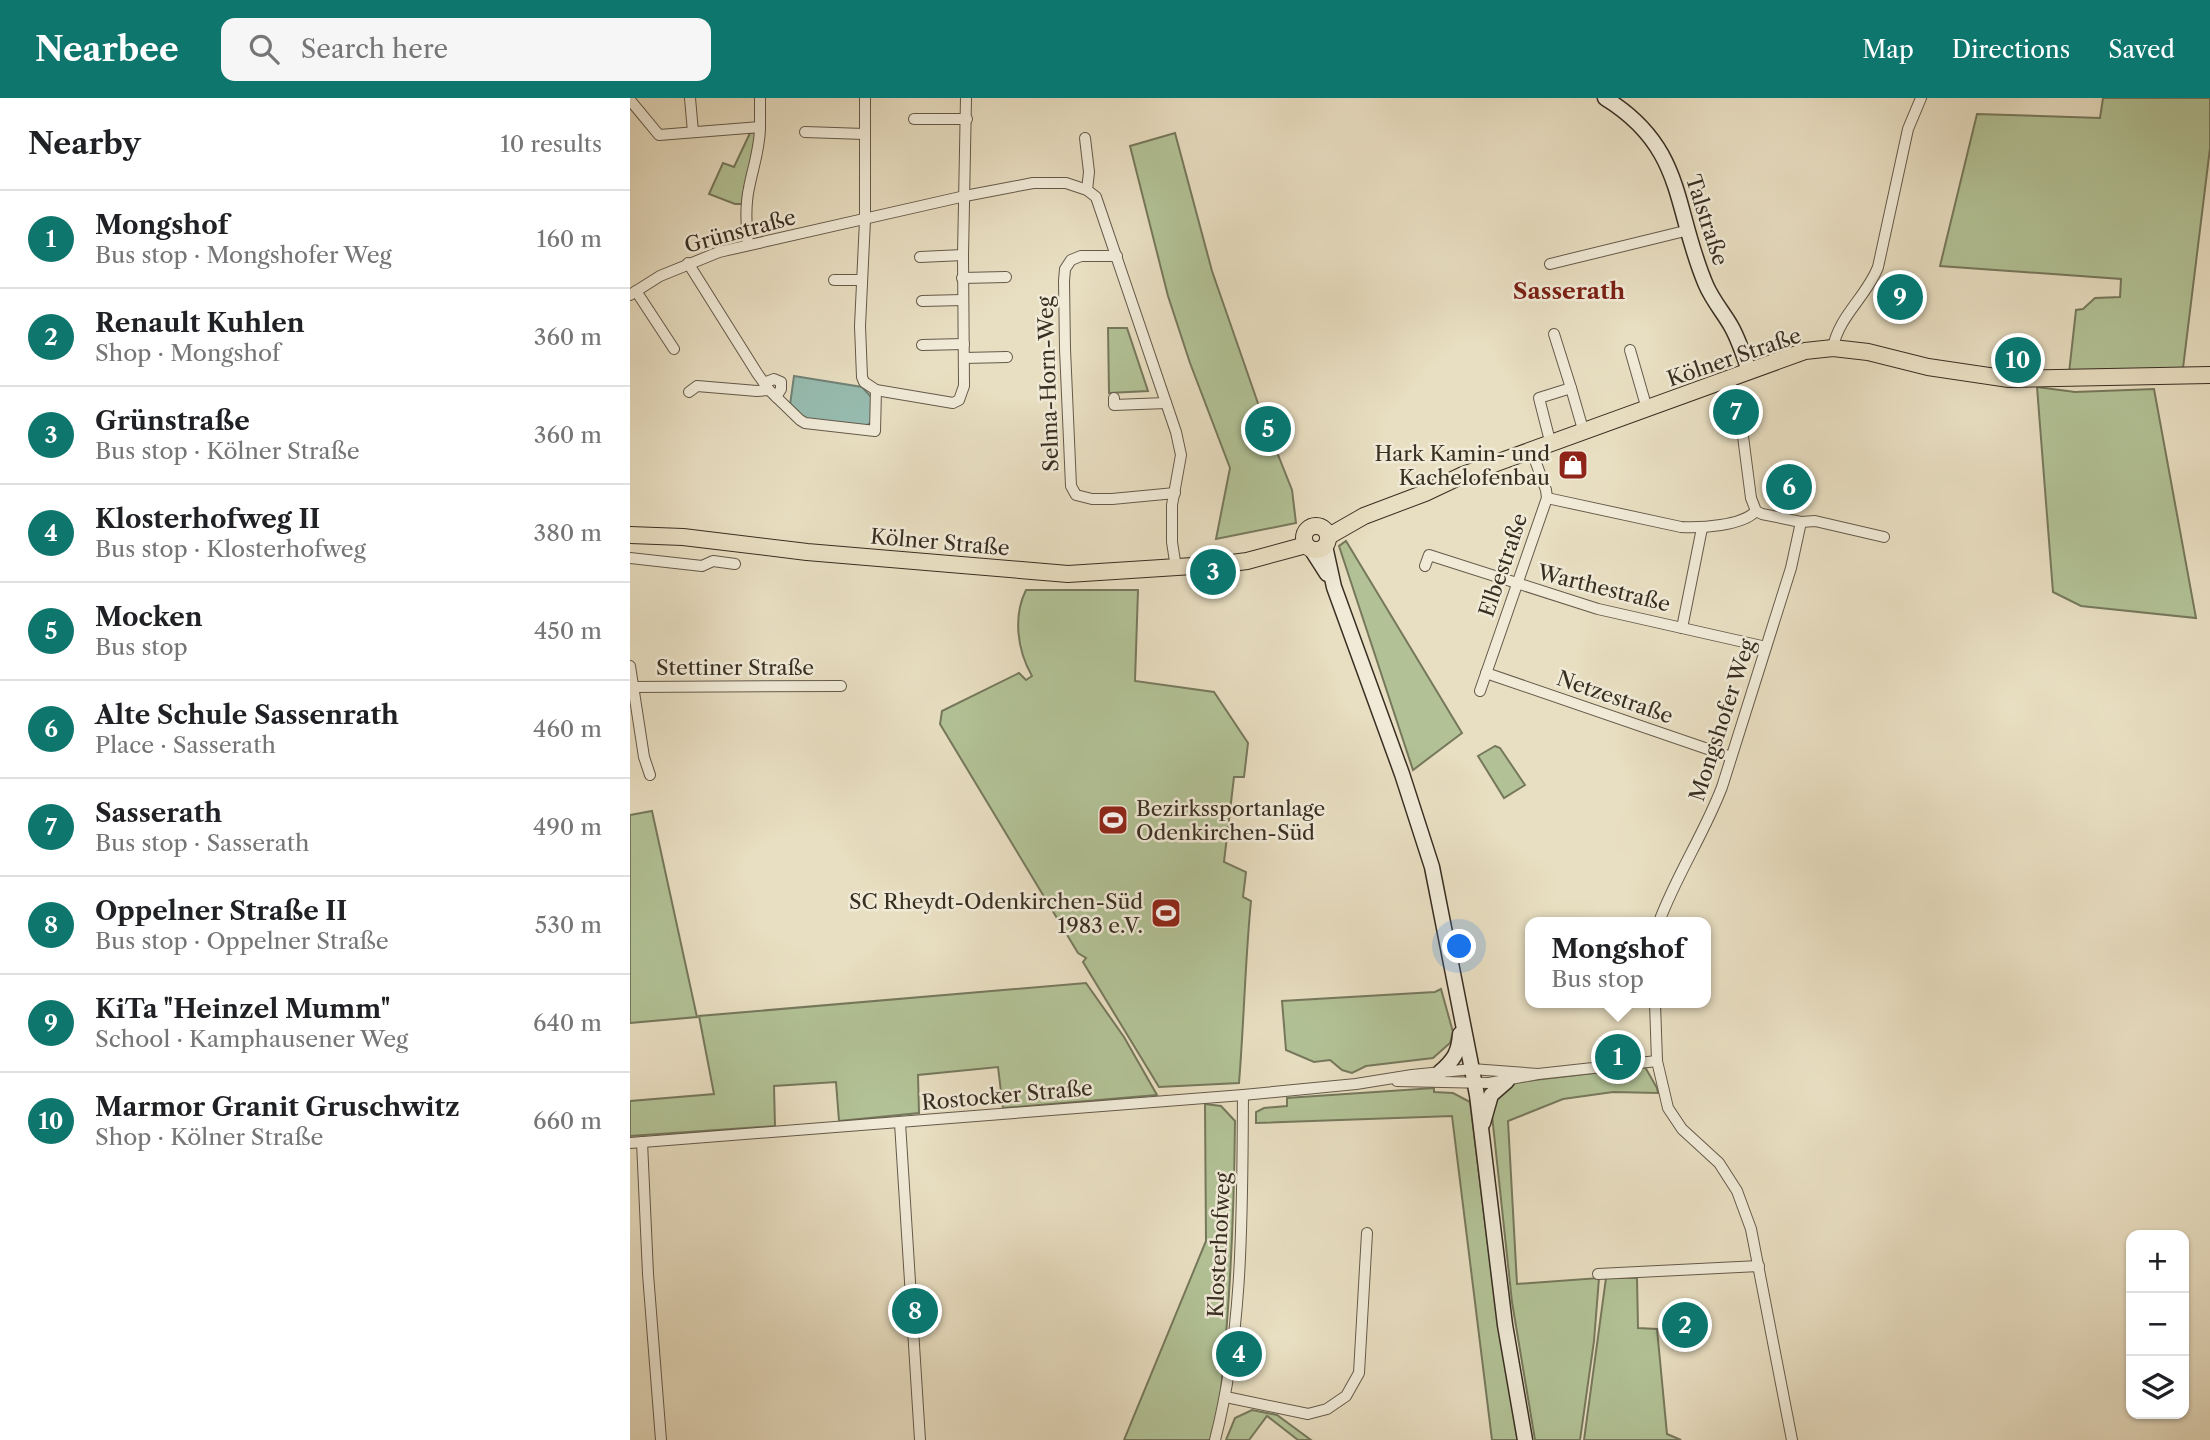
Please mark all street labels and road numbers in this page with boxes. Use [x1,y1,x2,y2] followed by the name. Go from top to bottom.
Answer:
[1681,172,1733,268] street label: Talstraße
[682,204,798,258] street label: Grünstraße
[1032,295,1064,472] street label: Selma-Horn-Weg
[1664,322,1804,392] street label: Kölner Straße
[1474,510,1532,620] street label: Elbestraße
[869,523,1011,561] street label: Kölner Straße
[1534,559,1673,617] street label: Warthestraße
[1684,635,1760,804] street label: Mongshofer Weg
[656,655,814,680] street label: Stettiner Straße
[1554,665,1676,729] street label: Netzestraße
[920,1075,1094,1115] street label: Rostocker Straße
[1203,1171,1235,1318] street label: Klosterhofweg

